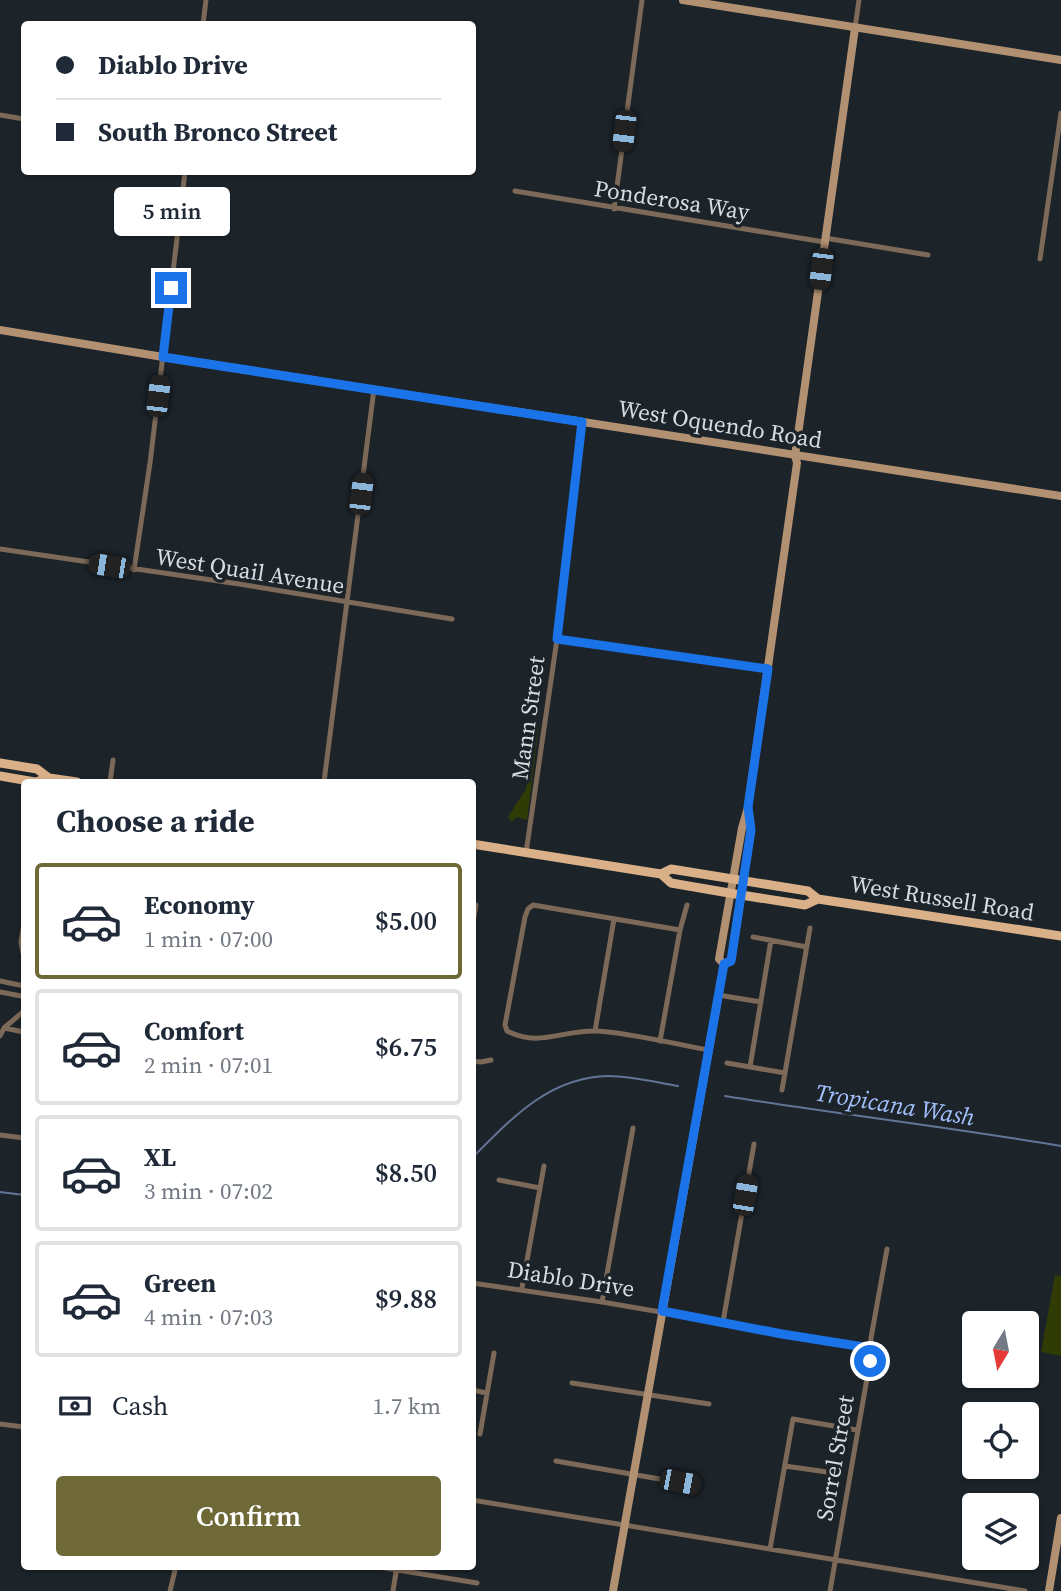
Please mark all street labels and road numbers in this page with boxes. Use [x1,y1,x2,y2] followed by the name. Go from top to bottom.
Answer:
[592,172,752,228] street label: Ponderosa Way
[616,392,824,456] street label: West Oquendo Road
[153,540,347,602] street label: West Quail Avenue
[503,654,553,782] street label: Mann Street
[848,868,1036,928] street label: West Russell Road
[505,1253,637,1305] street label: Diablo Drive
[808,1392,862,1523] street label: Sorrel Street

